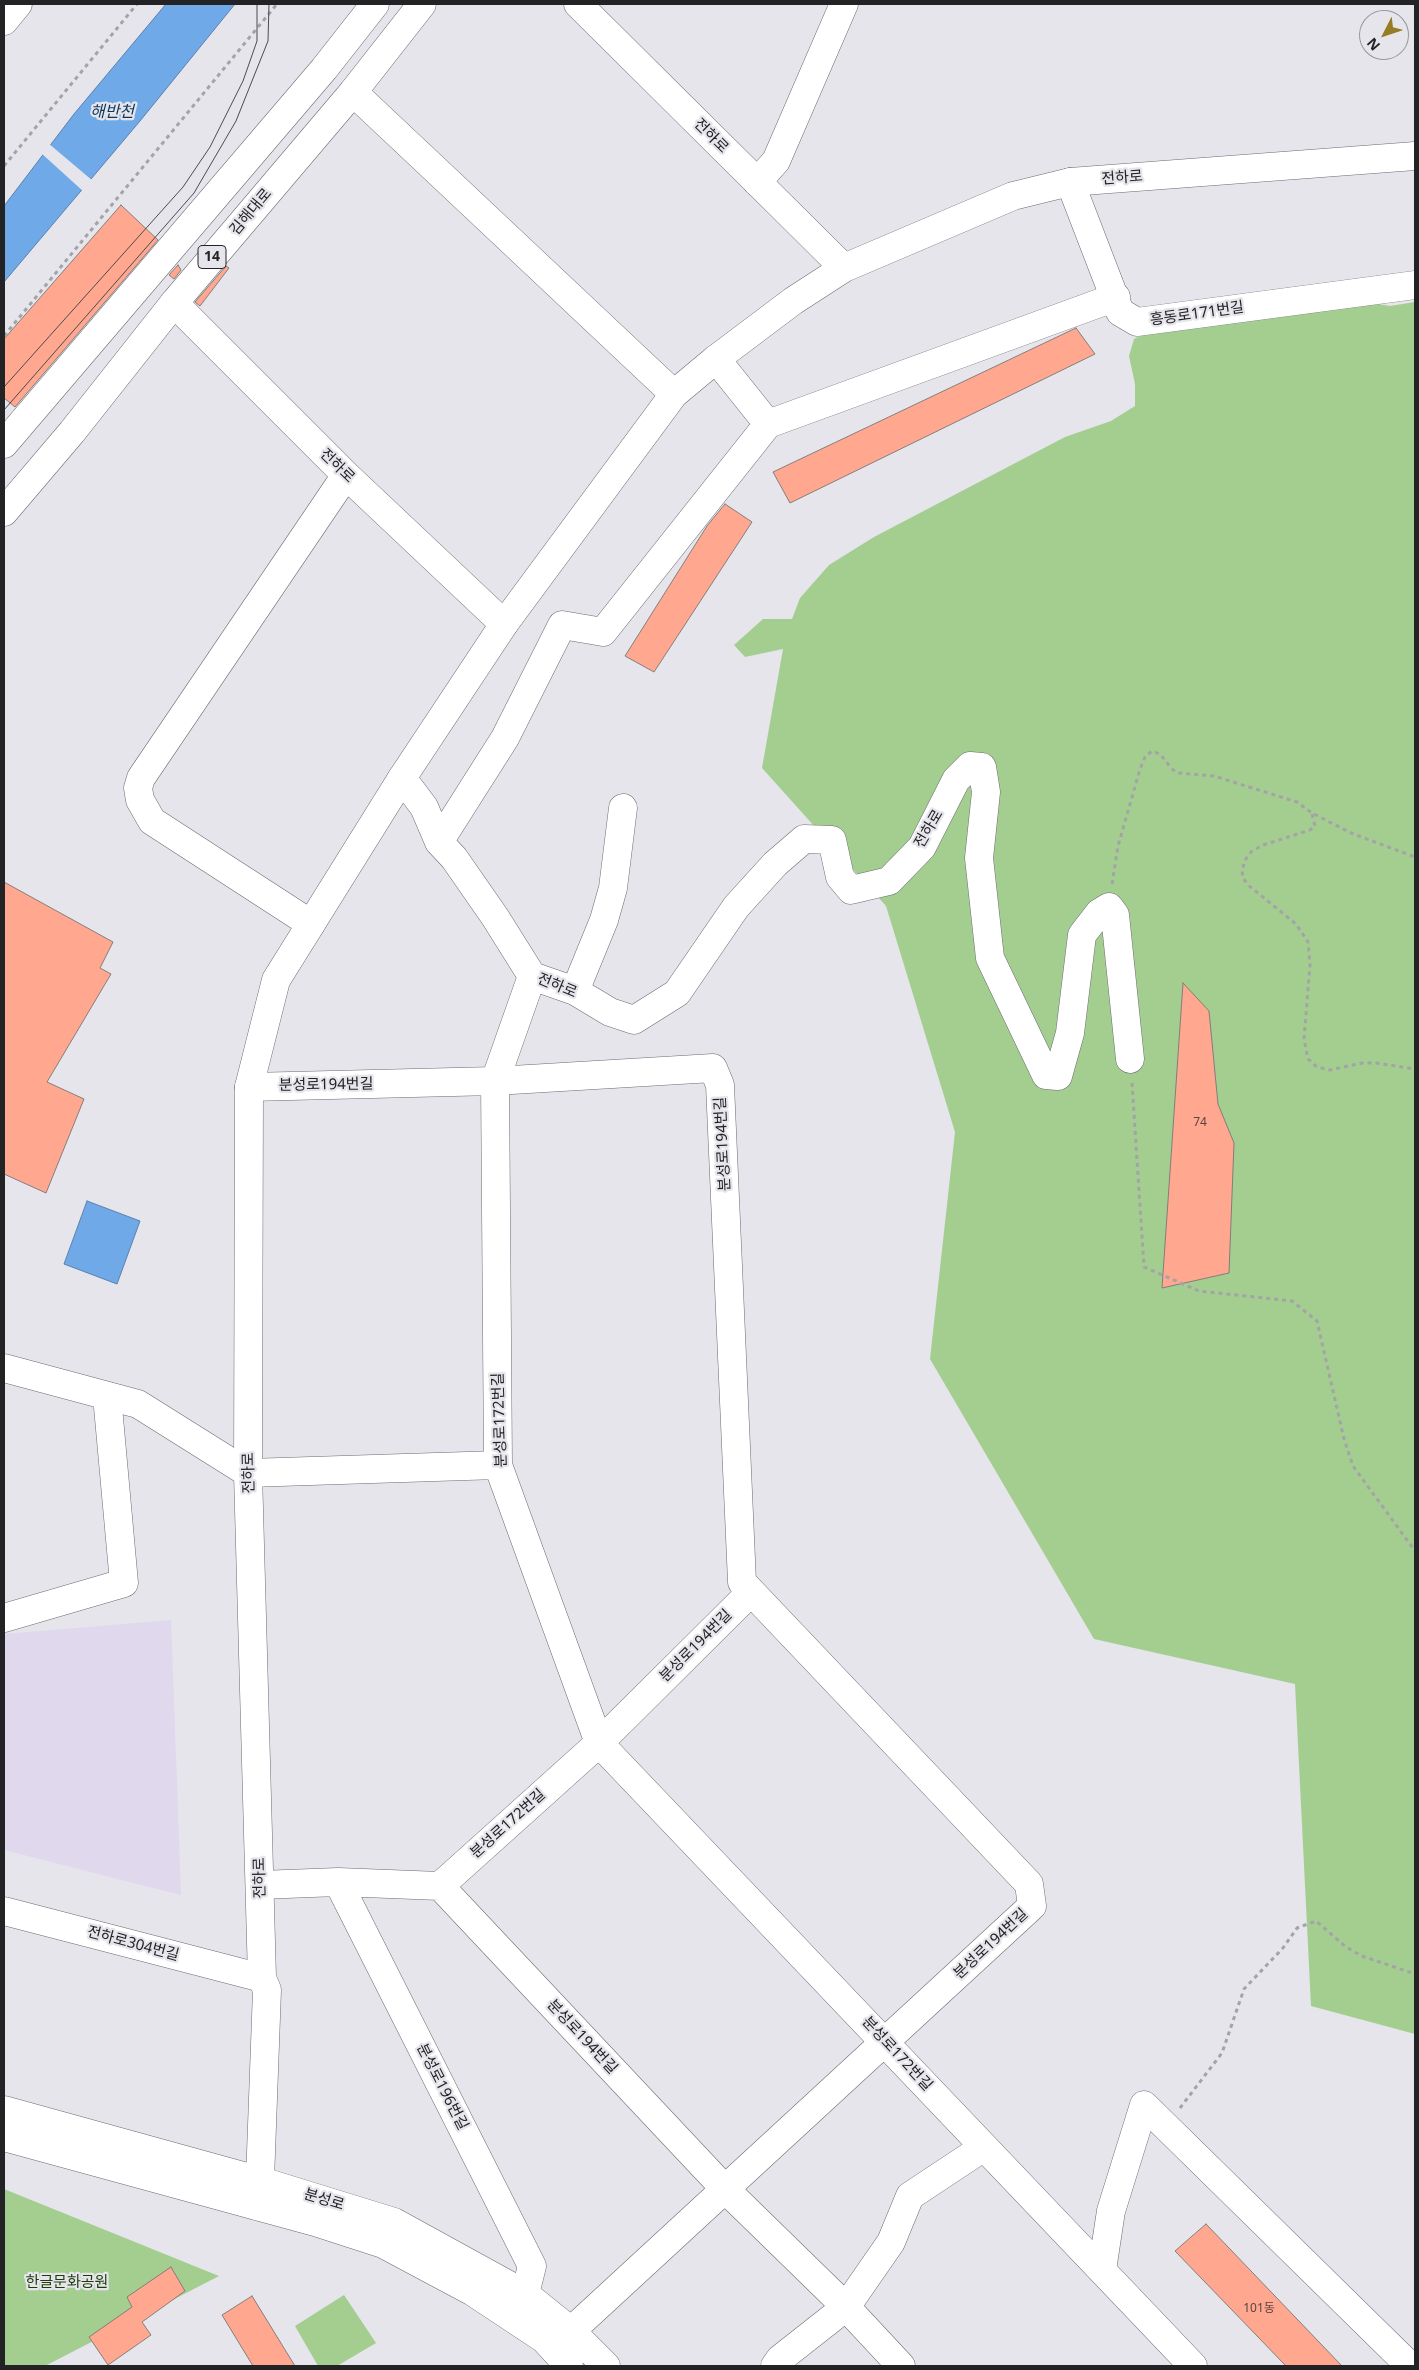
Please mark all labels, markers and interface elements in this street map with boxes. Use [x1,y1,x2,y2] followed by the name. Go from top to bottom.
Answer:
[1359,10,1409,60] north arrow
[1362,34,1384,55] text: N
[90,102,134,122] water label: 해반천
[690,115,732,157] street label: 전하로
[1101,168,1143,188] street label: 전하로
[226,185,276,239] street label: 김해대로
[198,246,226,268] road number: 14
[1149,298,1245,330] street label: 흥동로171번길
[316,445,358,487] street label: 전하로
[911,807,947,851] street label: 전하로
[534,970,580,1002] street label: 전하로
[278,1075,374,1095] street label: 분성로194번길
[712,1096,734,1192] street label: 분성로194번길
[1193,1116,1207,1130] house number: 74
[489,1372,511,1468] street label: 분성로172번길
[240,1452,258,1494] street label: 전하로
[656,1606,736,1686] street label: 분성로194번길
[467,1786,549,1862] street label: 분성로172번길
[251,1857,269,1899] street label: 전하로
[950,1905,1032,1983] street label: 분성로194번길
[85,1923,181,1965] street label: 전하로304번길
[543,1996,621,2078] street label: 분성로194번길
[858,2013,936,2095] street label: 분성로172번길
[412,2041,472,2133] street label: 분성로196번길
[302,2185,346,2215] street label: 분성로
[26,2274,108,2292] park label: 한글문화공원
[1243,2302,1275,2316] house number: 101동

